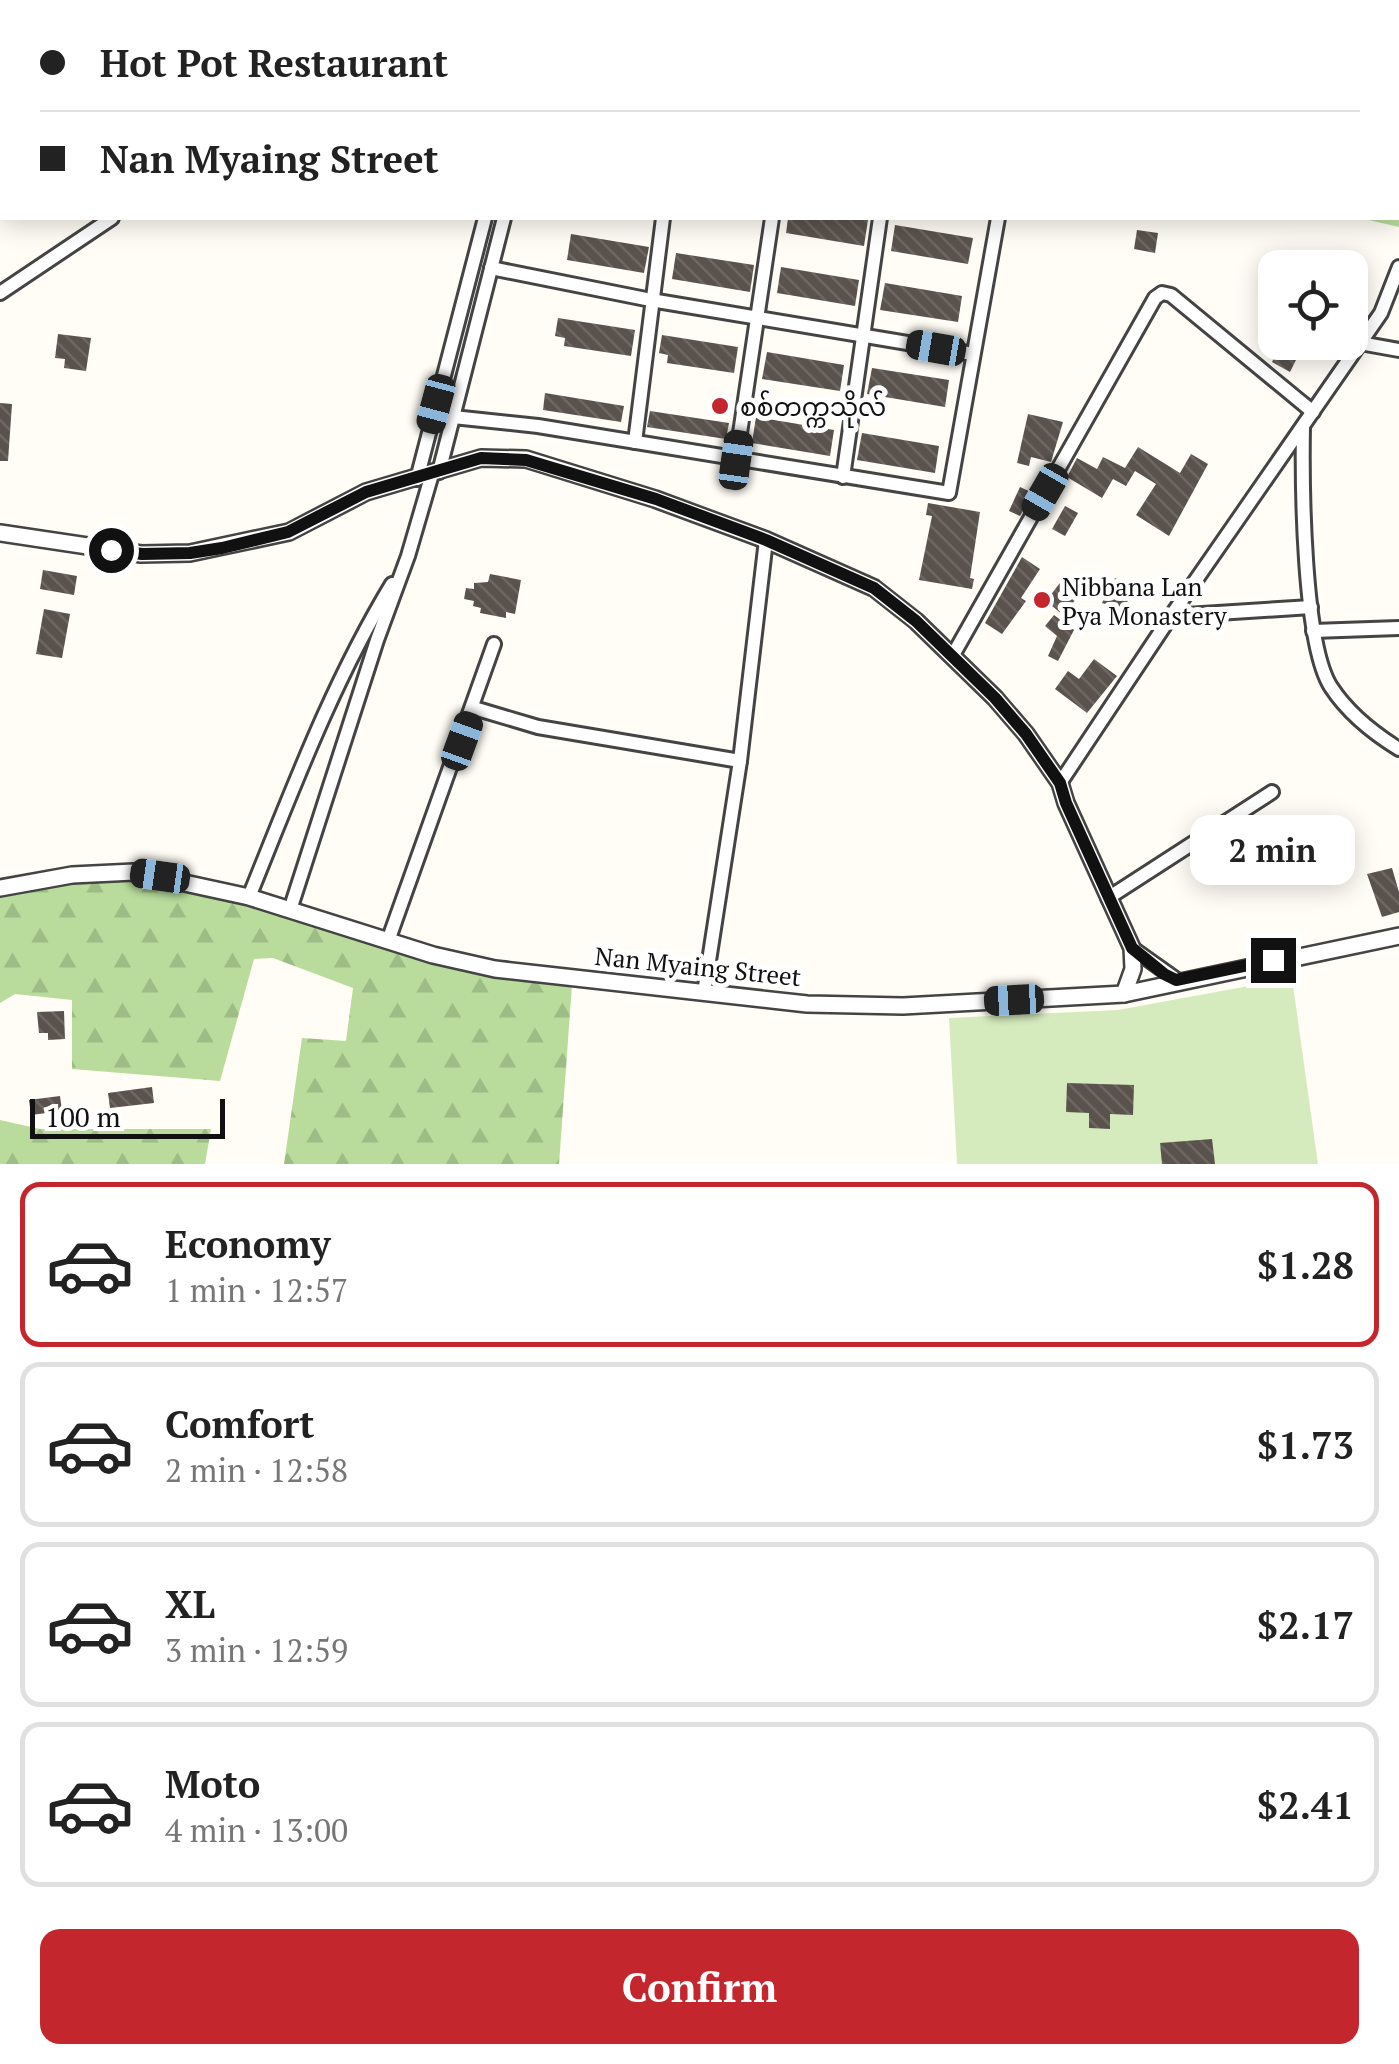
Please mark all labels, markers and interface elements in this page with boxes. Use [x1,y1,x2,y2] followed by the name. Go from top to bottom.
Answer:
[100,38,448,88] text: Hot Pot Restaurant
[100,134,439,184] text: Nan Myaing Street
[1258,250,1368,360] map controls
[1258,250,1368,360] button: locate
[904,328,968,368] car
[414,371,458,437] car
[740,390,886,428] place label: စစ်‌တက္ကသိုလ်
[709,395,731,417] marker: စစ်‌တက္ကသိုလ်
[717,428,755,492] car
[1017,459,1073,525] car
[89,528,134,573] route start
[1062,570,1227,632] place label: Nibbana Lan Pya Monastery
[1031,589,1053,611] marker: Nibbana Lan Pya Monastery
[438,708,486,774] car
[1190,815,1356,885] callout: 2 min
[1229,829,1316,871] text: 2 min
[128,857,192,895] car
[1251,938,1296,983] route end
[593,939,803,993] street label: Nan Myaing Street
[983,983,1045,1017] car
[30,1094,225,1138] scale bar
[45,1098,121,1135] text: 100 m
[165,1219,331,1269] text: Economy
[45,1220,135,1310] icon: car
[1257,1240,1354,1290] text: $1.28
[165,1269,348,1311] text: 1 min · 12:57
[165,1399,314,1449] text: Comfort
[45,1400,135,1490] icon: car
[1257,1420,1354,1470] text: $1.73
[165,1449,348,1491] text: 2 min · 12:58
[165,1579,215,1629] text: XL
[45,1580,135,1670] icon: car
[1257,1600,1354,1650] text: $2.17
[165,1629,348,1671] text: 3 min · 12:59
[165,1759,260,1809] text: Moto
[45,1760,135,1850] icon: car
[1257,1780,1354,1830] text: $2.41
[165,1809,348,1851] text: 4 min · 13:00
[40,1929,1359,2044] button: Confirm

